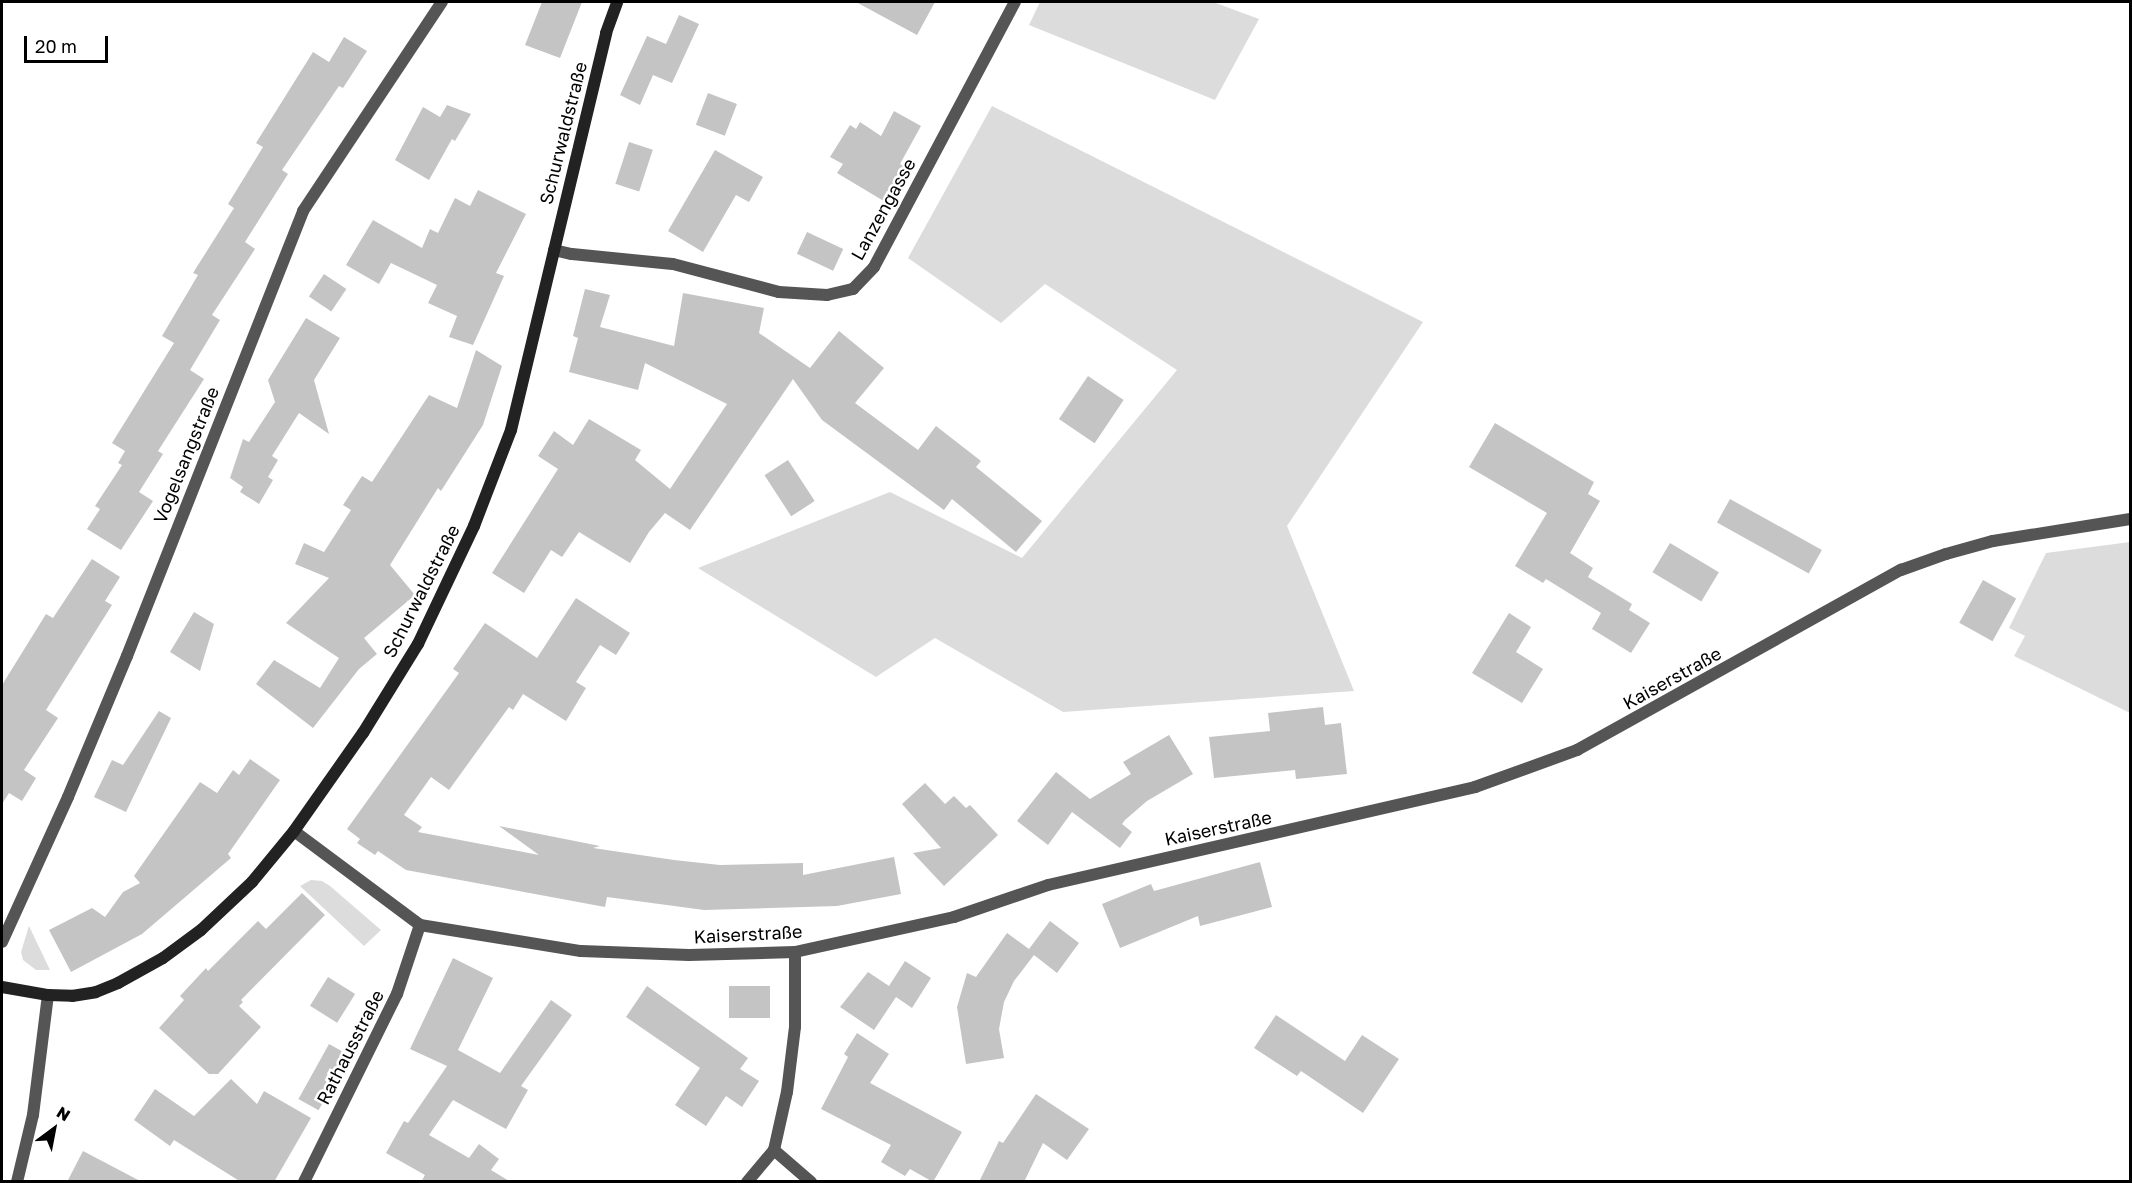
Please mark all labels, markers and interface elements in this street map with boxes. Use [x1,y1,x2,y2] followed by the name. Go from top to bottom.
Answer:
[27,24,111,62] scale bar
[35,35,77,57] text: 20 m
[535,59,591,207] street label: Schurwaldstraße
[846,154,920,264] street label: Lanzengasse
[149,383,223,527] street label: Vogelsangstraße
[378,521,464,661] street label: Schurwaldstraße
[1619,642,1725,714] street label: Kaiserstraße
[1163,806,1273,850] street label: Kaiserstraße
[693,920,803,948] street label: Kaiserstraße
[312,986,388,1108] street label: Rathausstraße
[24,1099,84,1159] north arrow
[53,1102,74,1125] text: N

